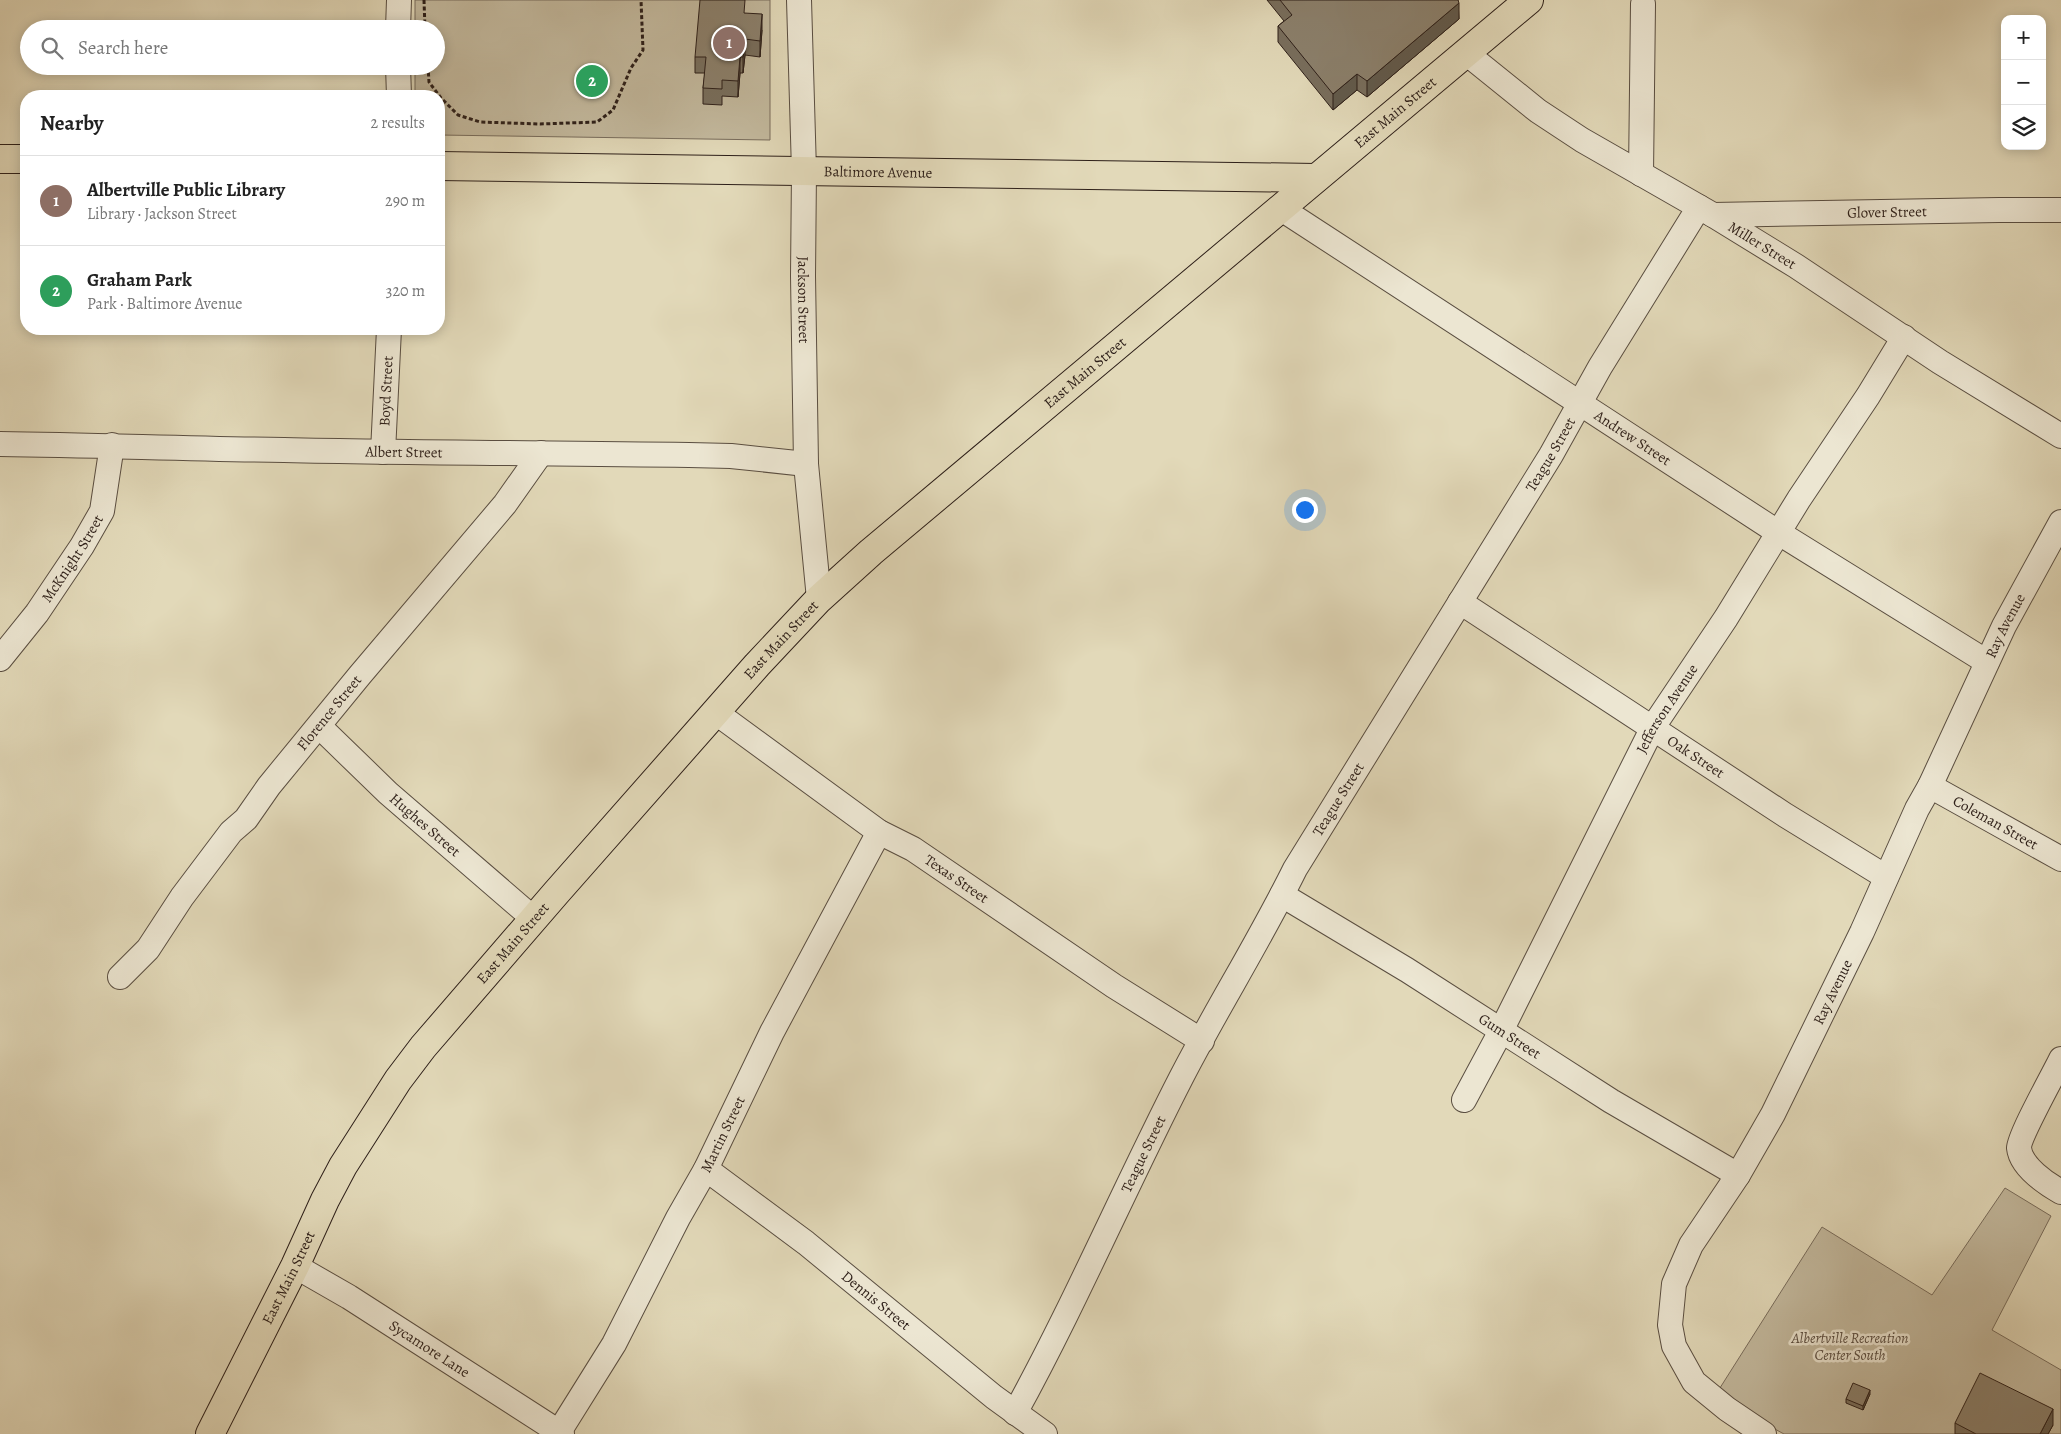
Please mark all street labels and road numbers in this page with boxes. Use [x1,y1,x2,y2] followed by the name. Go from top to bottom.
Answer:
[1350,72,1441,153] street label: East Main Street
[823,161,933,183] street label: Baltimore Avenue
[1847,201,1927,223] street label: Glover Street
[1724,217,1800,274] street label: Miller Street
[793,256,814,344] street label: Jackson Street
[1040,332,1130,413] street label: East Main Street
[374,355,398,427] street label: Boyd Street
[1590,405,1675,470] street label: Andrew Street
[1521,413,1580,495] street label: Teague Street
[364,441,443,462] street label: Albert Street
[37,511,108,606] street label: McKnight Street
[1981,590,2030,661] street label: Ray Avenue
[739,596,823,684] street label: East Main Street
[1631,660,1703,757] street label: Jefferson Avenue
[292,671,366,755] street label: Florence Street
[1663,730,1728,783] street label: Oak Street
[1308,759,1369,840] street label: Teague Street
[385,789,465,861] street label: Hughes Street
[1949,791,2042,854] street label: Coleman Street
[921,850,993,908] street label: Texas Street
[472,898,553,988] street label: East Main Street
[1808,956,1857,1028] street label: Ray Avenue
[1475,1009,1545,1063] street label: Gum Street
[696,1093,750,1176] street label: Martin Street
[1116,1112,1171,1196] street label: Teague Street
[257,1228,320,1328] street label: East Main Street
[837,1266,915,1335] street label: Dennis Street
[385,1315,474,1382] street label: Sycamore Lane

